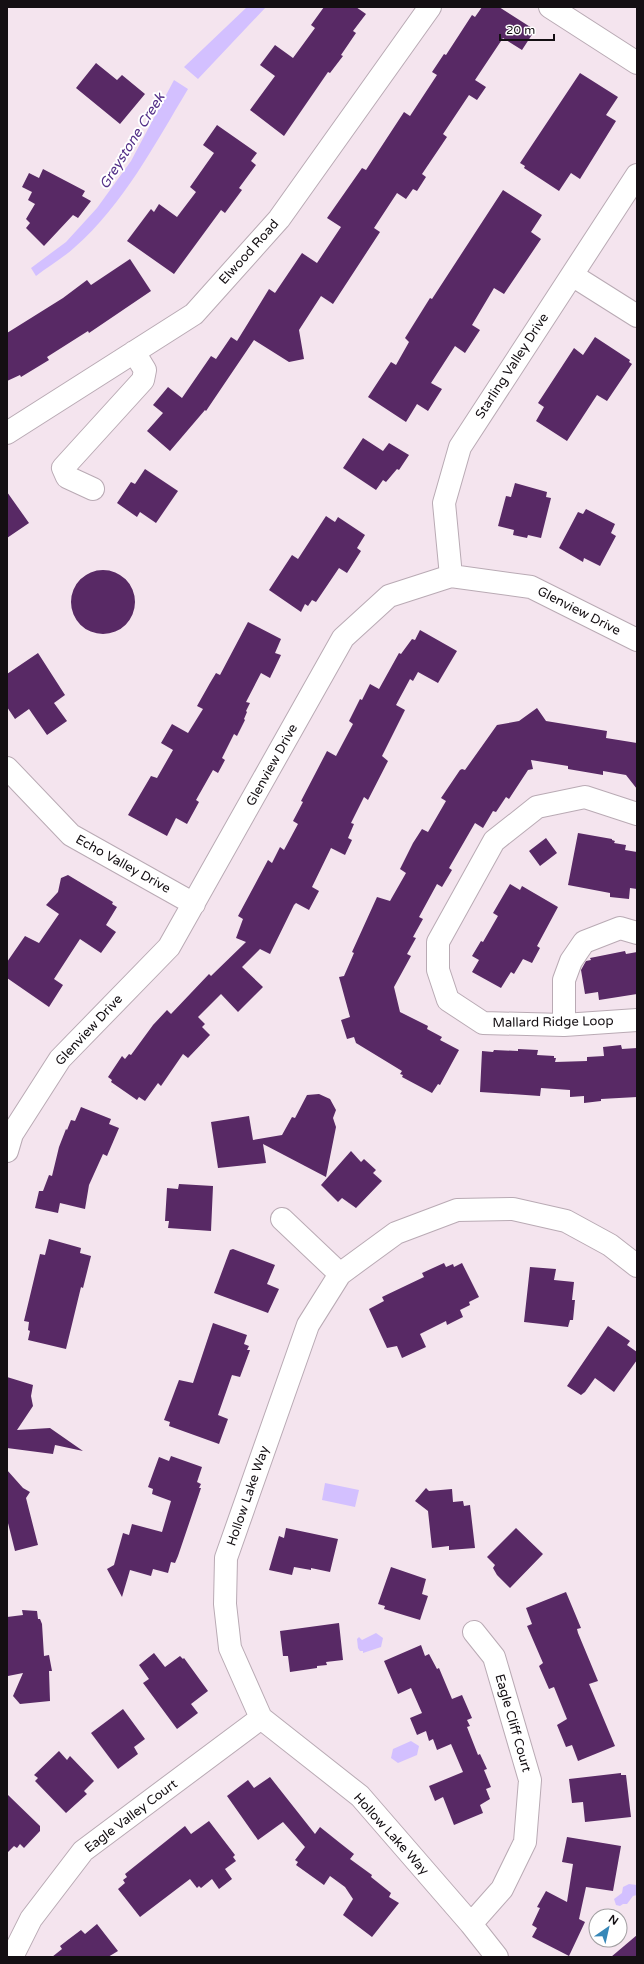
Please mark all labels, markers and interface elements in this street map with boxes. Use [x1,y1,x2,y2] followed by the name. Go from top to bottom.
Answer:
[500,16,554,42] scale bar
[506,23,535,37] text: 20 m
[96,89,169,192] water label: Greystone Creek
[216,216,282,288] street label: Elwood Road
[472,310,552,422] street label: Starling Valley Drive
[535,583,623,639] street label: Glenview Drive
[243,721,301,809] street label: Glenview Drive
[73,831,173,897] street label: Echo Valley Drive
[52,991,126,1069] street label: Glenview Drive
[492,1013,614,1031] street label: Mallard Ridge Loop
[223,1444,273,1548] street label: Hollow Lake Way
[491,1672,535,1774] street label: Eagle Cliff Court
[81,1776,181,1856] street label: Eagle Valley Court
[350,1790,432,1878] street label: Hollow Lake Way
[588,1908,628,1948] north arrow
[606,1912,621,1928] text: N

